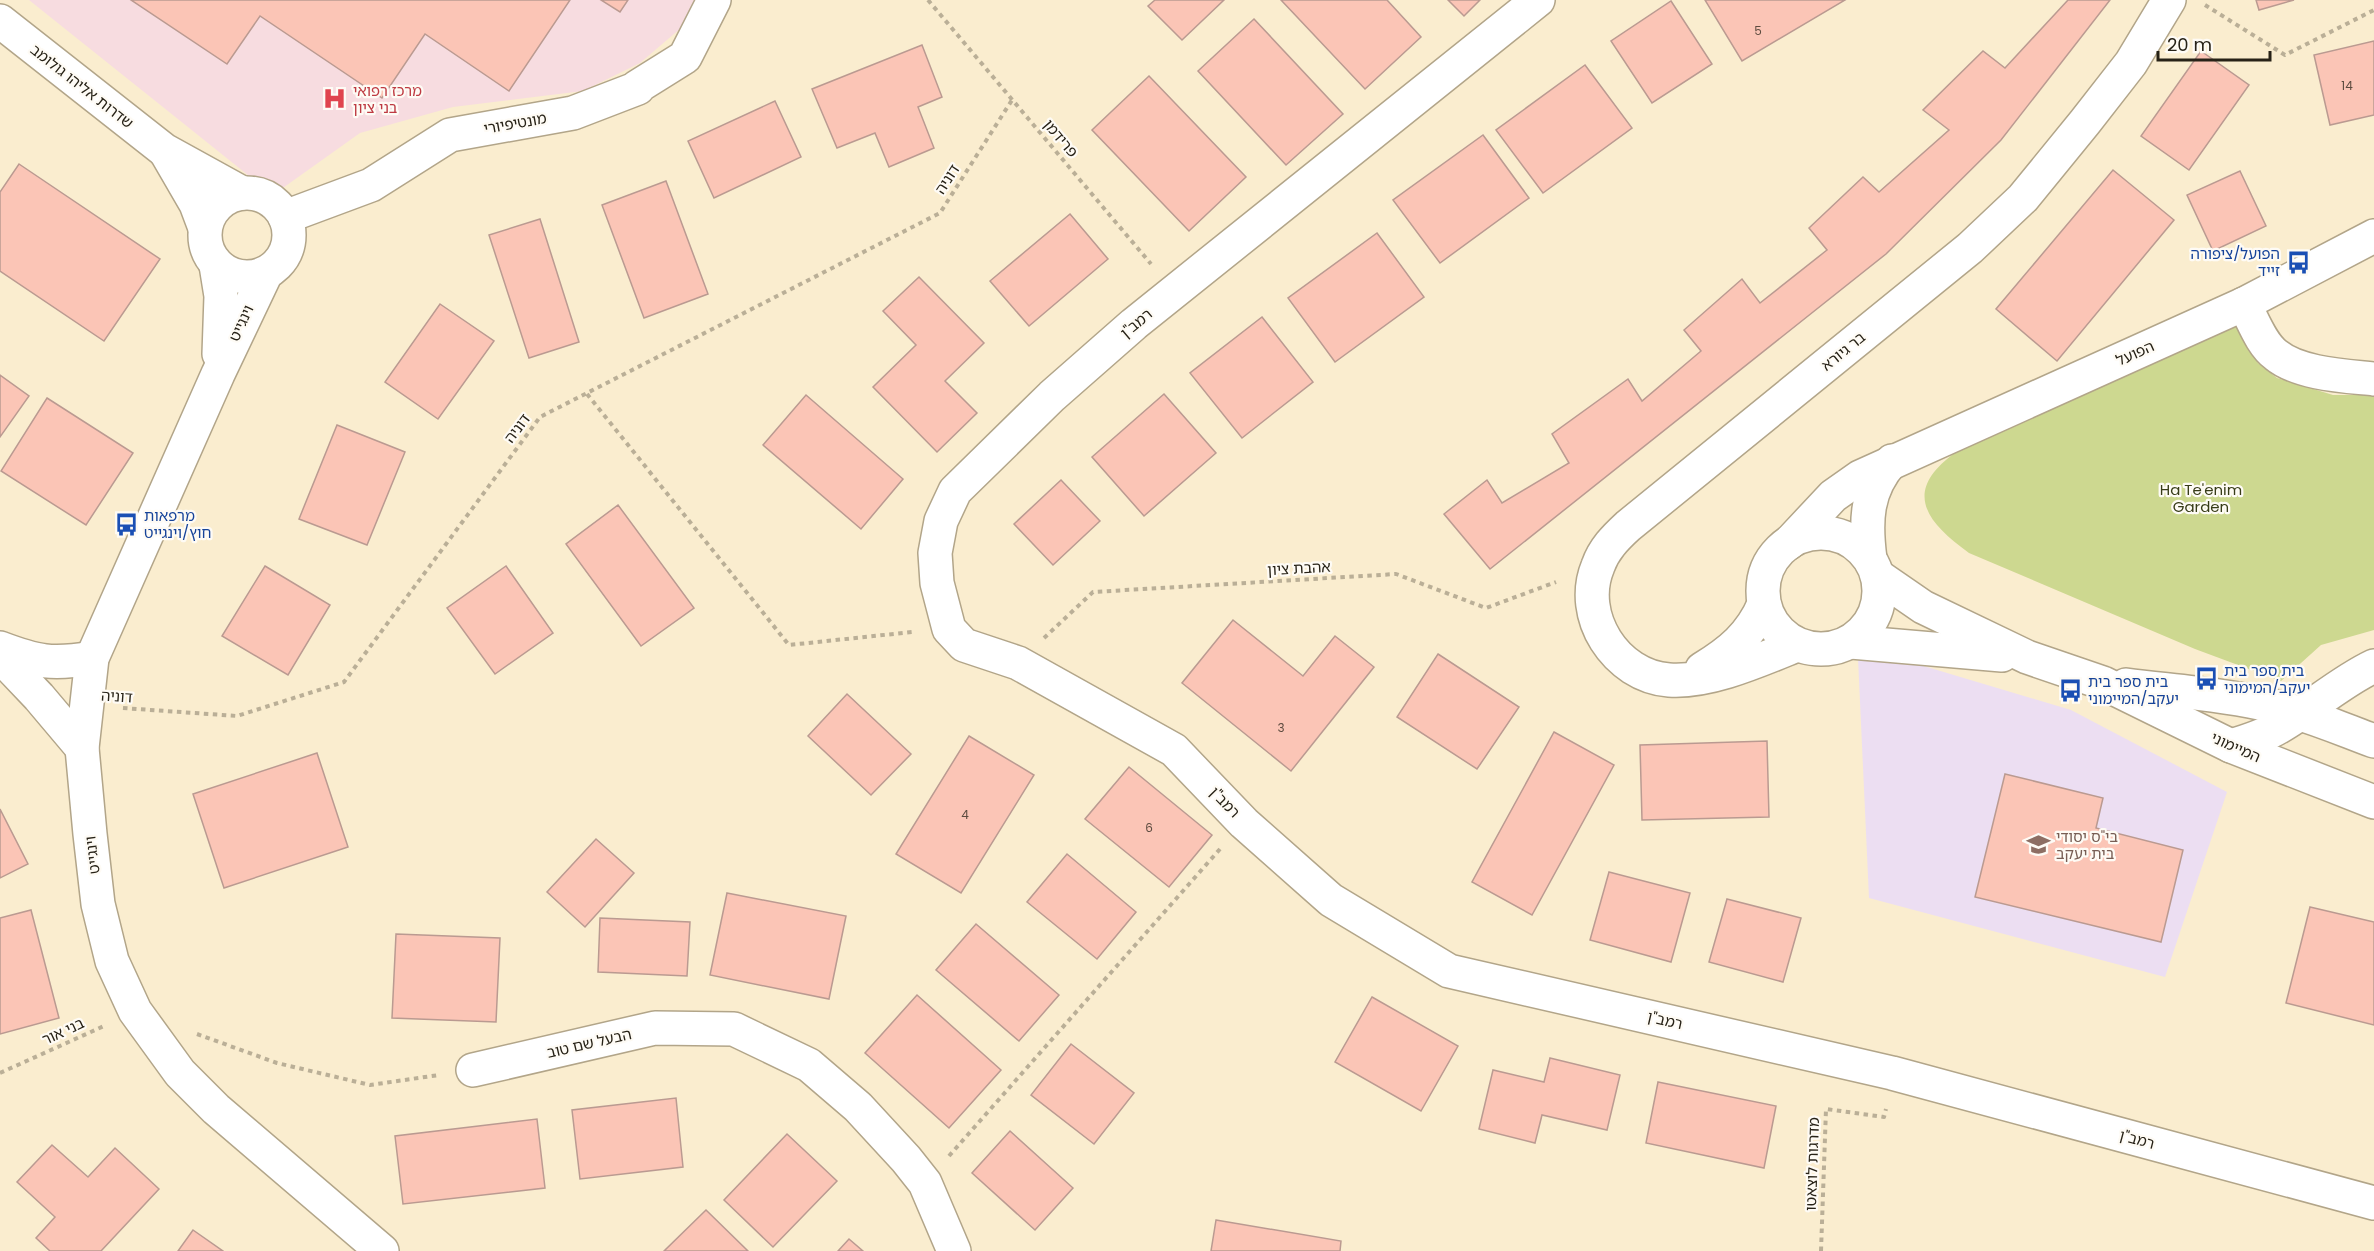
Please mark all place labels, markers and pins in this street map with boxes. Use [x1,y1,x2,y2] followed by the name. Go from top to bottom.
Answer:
[353,80,422,118] place label: מרכז רפואי בני ציון
[322,86,348,112] hospital icon: מרכז רפואי בני ציון
[2190,243,2280,281] place label: הפועל/ציפורה זייד
[2285,249,2311,275] bus stop icon: הפועל/ציפורה זייד
[144,505,212,543] place label: מרפאות חוץ/וינגייט
[113,511,139,537] bus stop icon: מרפאות חוץ/וינגייט
[2224,660,2310,698] place label: בית ספר בית יעקב/המימוני
[2193,666,2219,692] bus stop icon: בית ספר בית יעקב/המימוני
[2088,671,2179,709] place label: בית ספר בית יעקב/המיימוני
[2057,677,2083,703] bus stop icon: בית ספר בית יעקב/המיימוני
[2056,826,2118,864] place label: בי"ס יסודי בית יעקב
[2025,832,2051,858] school or university icon: בי"ס יסודי בית יעקב

